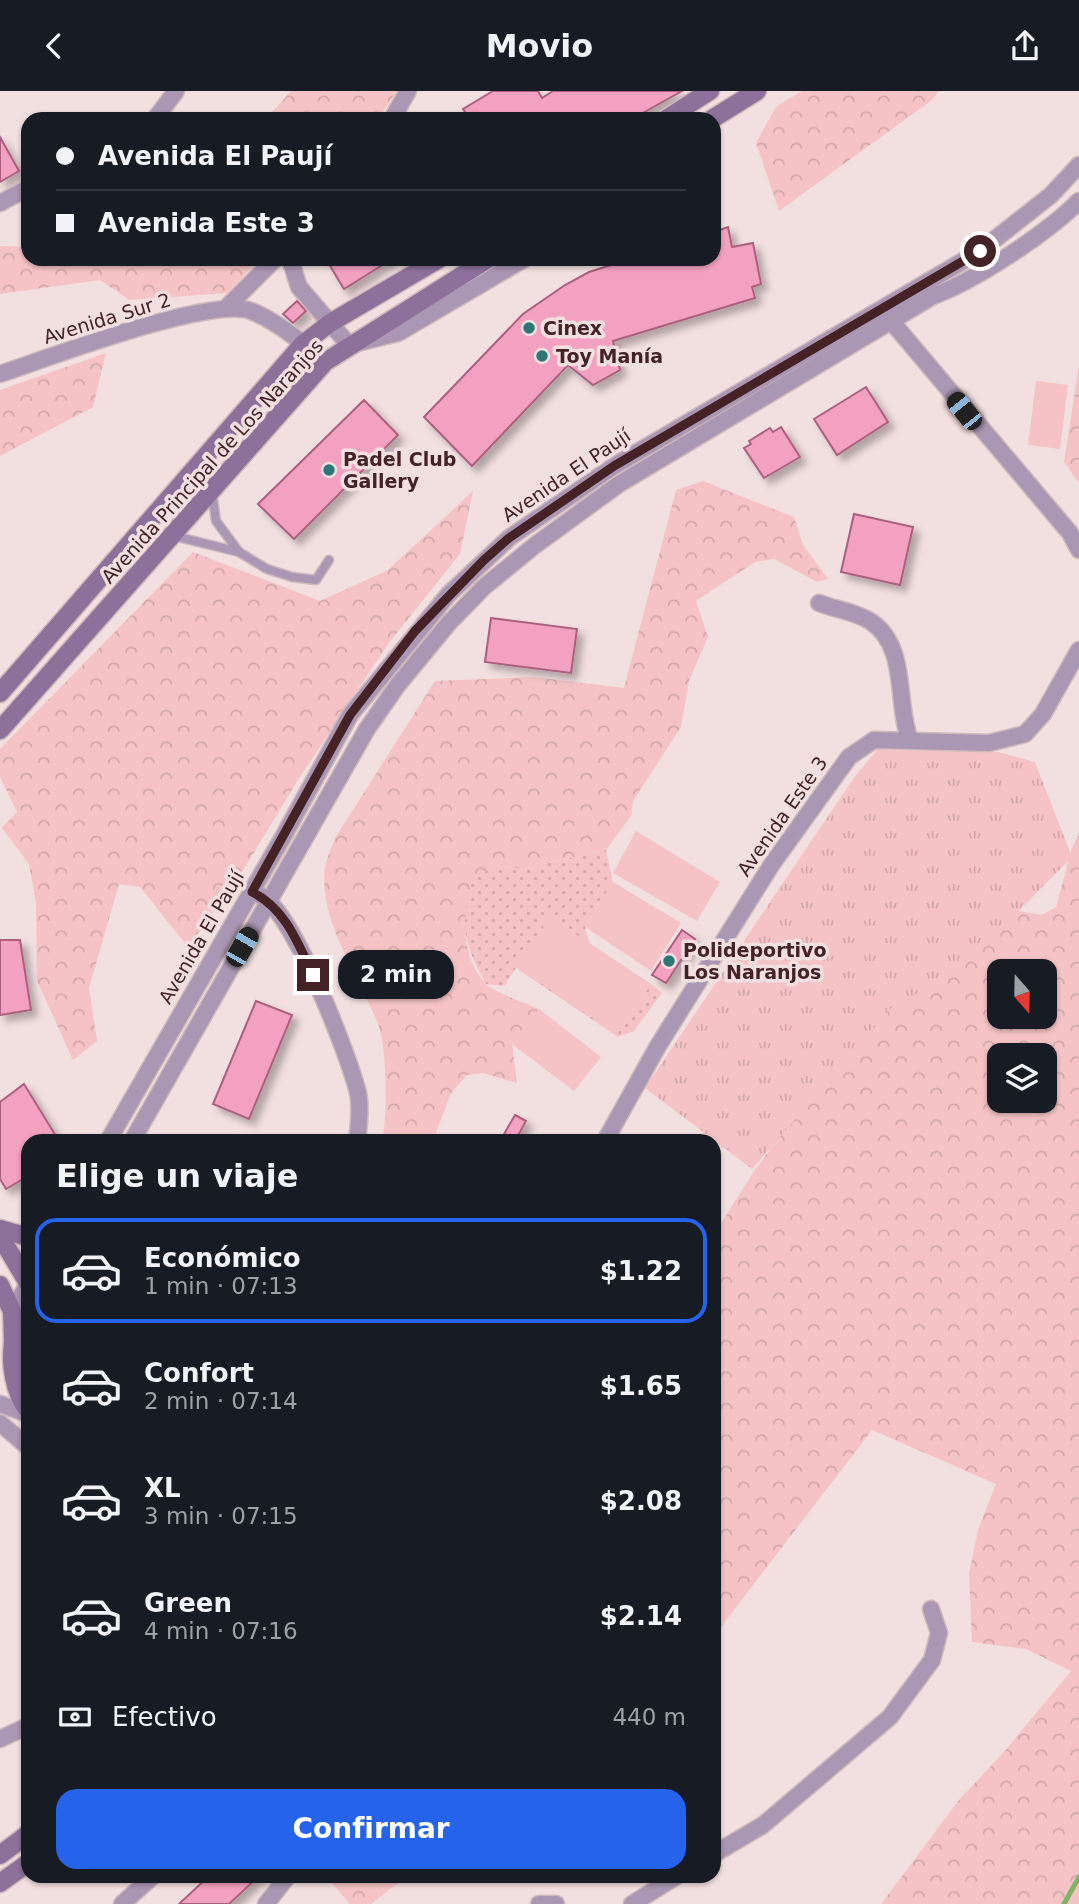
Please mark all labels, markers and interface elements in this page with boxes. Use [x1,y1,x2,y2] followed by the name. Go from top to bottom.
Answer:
[35,27,73,65] icon: back
[486,27,593,65] text: Movio
[1006,27,1044,65] icon: share
[98,141,332,171] text: Avenida El Paují
[98,208,315,238] text: Avenida Este 3
[964,235,996,267] route start
[41,288,173,348] street label: Avenida Sur 2
[543,317,602,339] place label: Cinex
[521,320,537,336] marker: Cinex
[97,334,327,588] street label: Avenida Principal de Los Naranjos
[556,345,663,367] place label: Toy Manía
[534,348,550,364] marker: Toy Manía
[943,388,986,434] car
[498,424,635,526] street label: Avenida El Paují
[343,448,456,492] place label: Padel Club Gallery
[321,462,337,478] marker: Padel Club Gallery
[733,752,831,880] street label: Avenida Este 3
[154,866,248,1007] street label: Avenida El Paují
[223,924,262,970] car
[683,939,827,983] place label: Polideportivo Los Naranjos
[338,951,453,999] callout: 2 min
[661,953,677,969] marker: Polideportivo Los Naranjos
[297,959,329,991] route end
[987,959,1057,1029] north arrow
[987,959,1057,1113] map controls
[360,961,432,987] text: 2 min
[987,1043,1057,1113] button: layers
[56,1157,298,1195] text: Elige un viaje
[60,1239,123,1302] icon: car
[144,1243,301,1273] text: Económico
[600,1256,682,1286] text: $1.22
[144,1273,298,1299] text: 1 min · 07:13
[60,1354,123,1417] icon: car
[144,1358,254,1388] text: Confort
[600,1371,682,1401] text: $1.65
[144,1388,298,1414] text: 2 min · 07:14
[60,1469,123,1532] icon: car
[144,1473,181,1503] text: XL
[600,1486,682,1516] text: $2.08
[144,1503,298,1529] text: 3 min · 07:15
[60,1584,123,1647] icon: car
[144,1588,232,1618] text: Green
[600,1601,682,1631] text: $2.14
[144,1618,298,1644] text: 4 min · 07:16
[56,1698,94,1736] icon: cash
[112,1702,217,1732] text: Efectivo
[612,1704,686,1730] text: 440 m
[56,1789,686,1869] button: Confirmar

